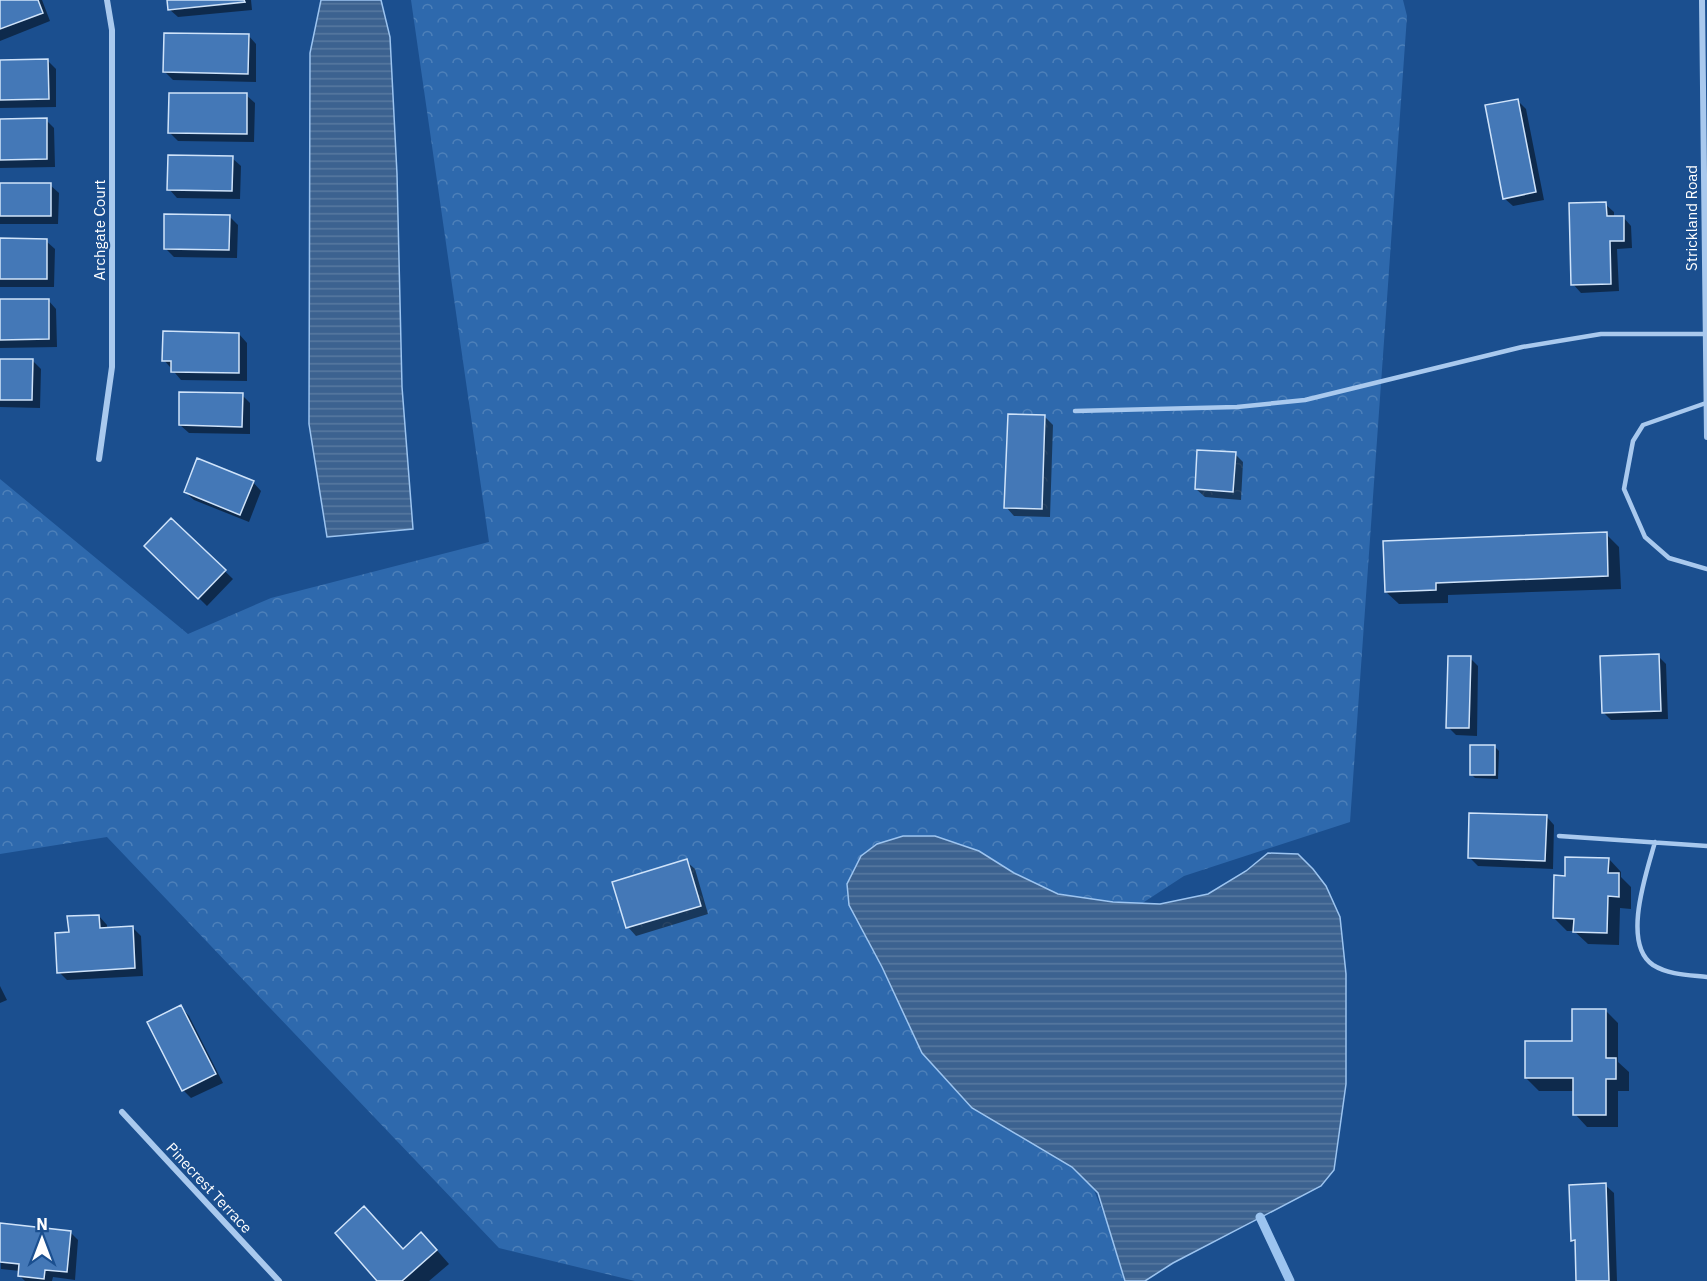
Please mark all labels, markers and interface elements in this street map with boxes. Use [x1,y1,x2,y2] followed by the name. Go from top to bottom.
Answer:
[1682,165,1701,271] street label: Strickland Road
[90,179,109,281] street label: Archgate Court
[162,1138,256,1237] street label: Pinecrest Terrace
[12,1209,72,1269] north arrow
[36,1214,48,1234] text: N

